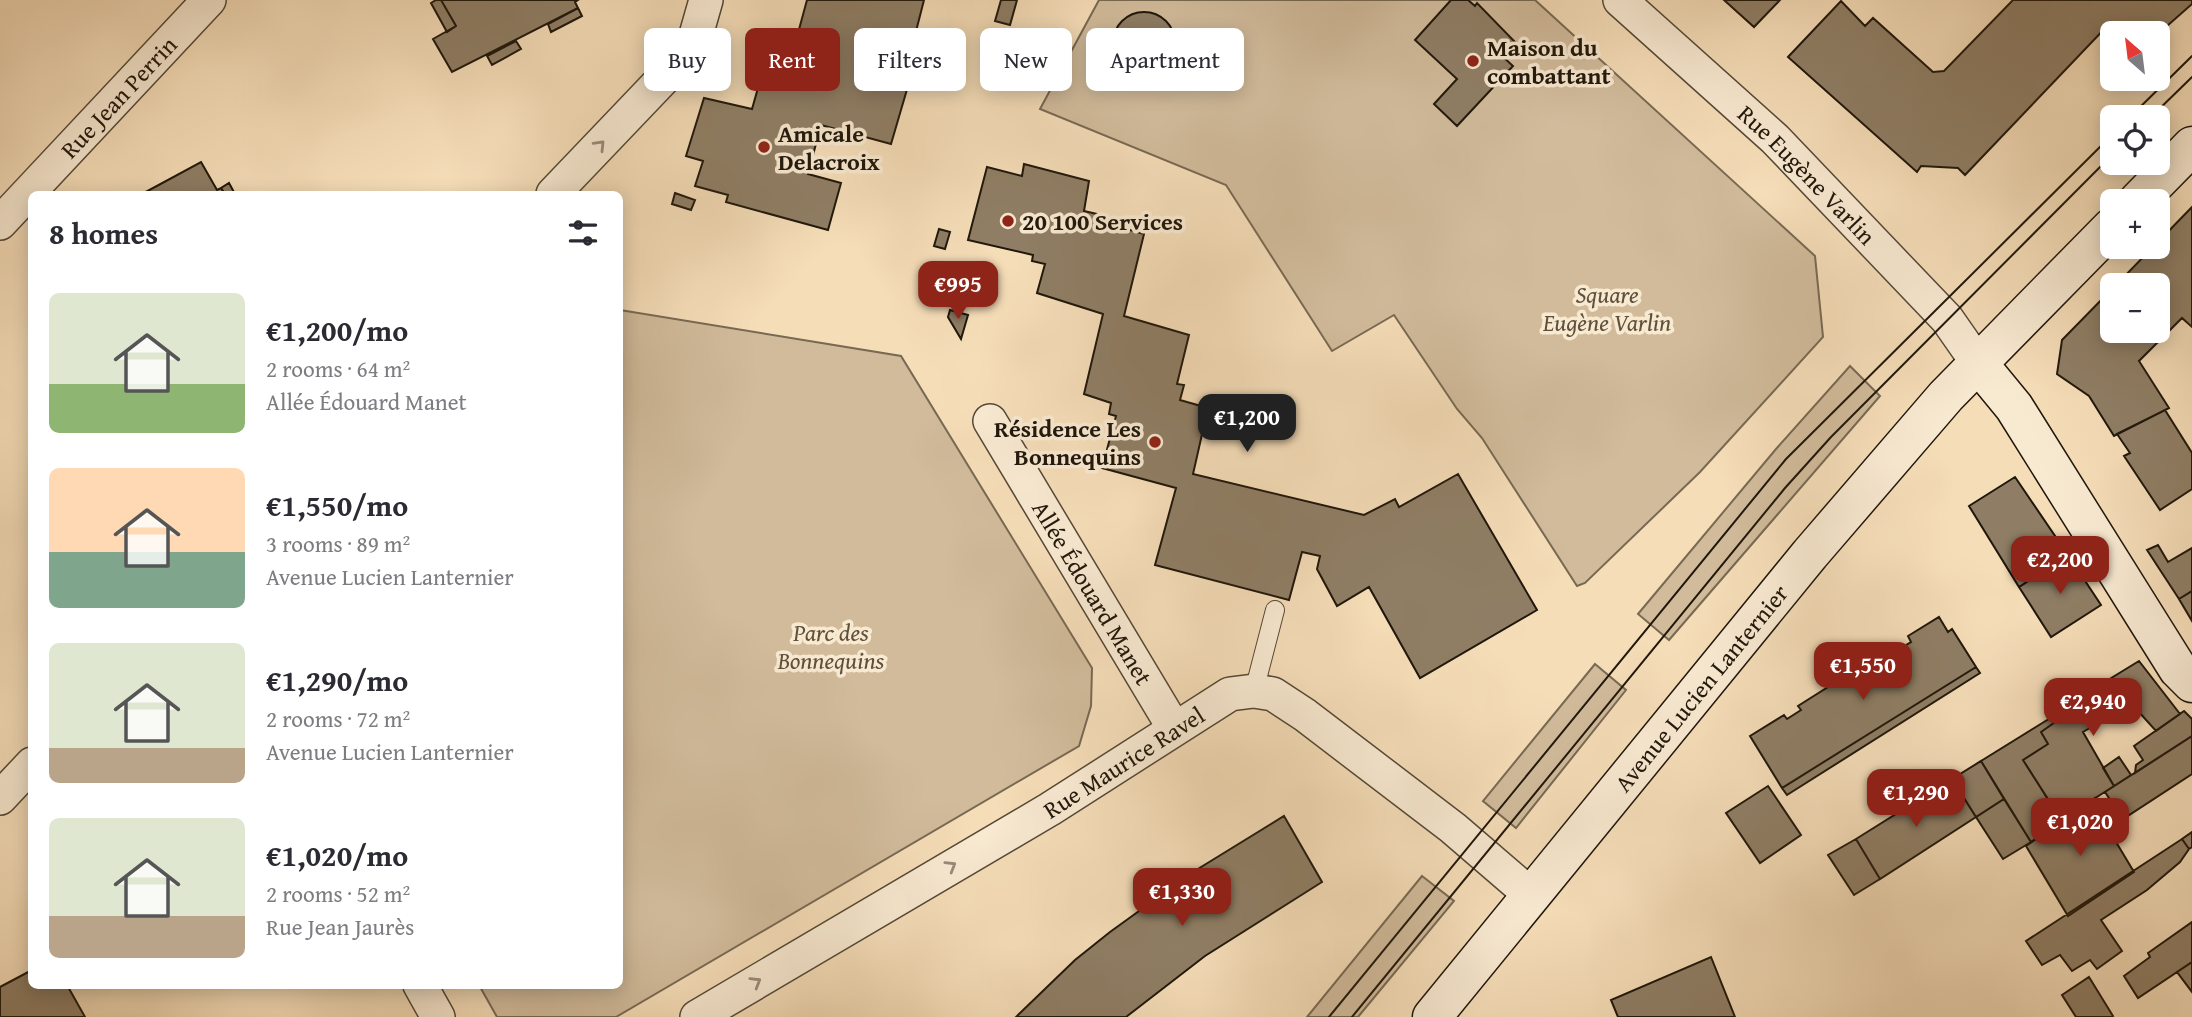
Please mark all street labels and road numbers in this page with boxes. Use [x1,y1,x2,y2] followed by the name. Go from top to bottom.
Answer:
[52,27,185,166] street label: Rue Jean Perrin
[1730,96,1885,253] street label: Rue Eugène Varlin
[1024,494,1162,692] street label: Allée Édouard Manet
[1605,576,1796,799] street label: Avenue Lucien Lanternier
[1036,697,1211,827] street label: Rue Maurice Ravel

